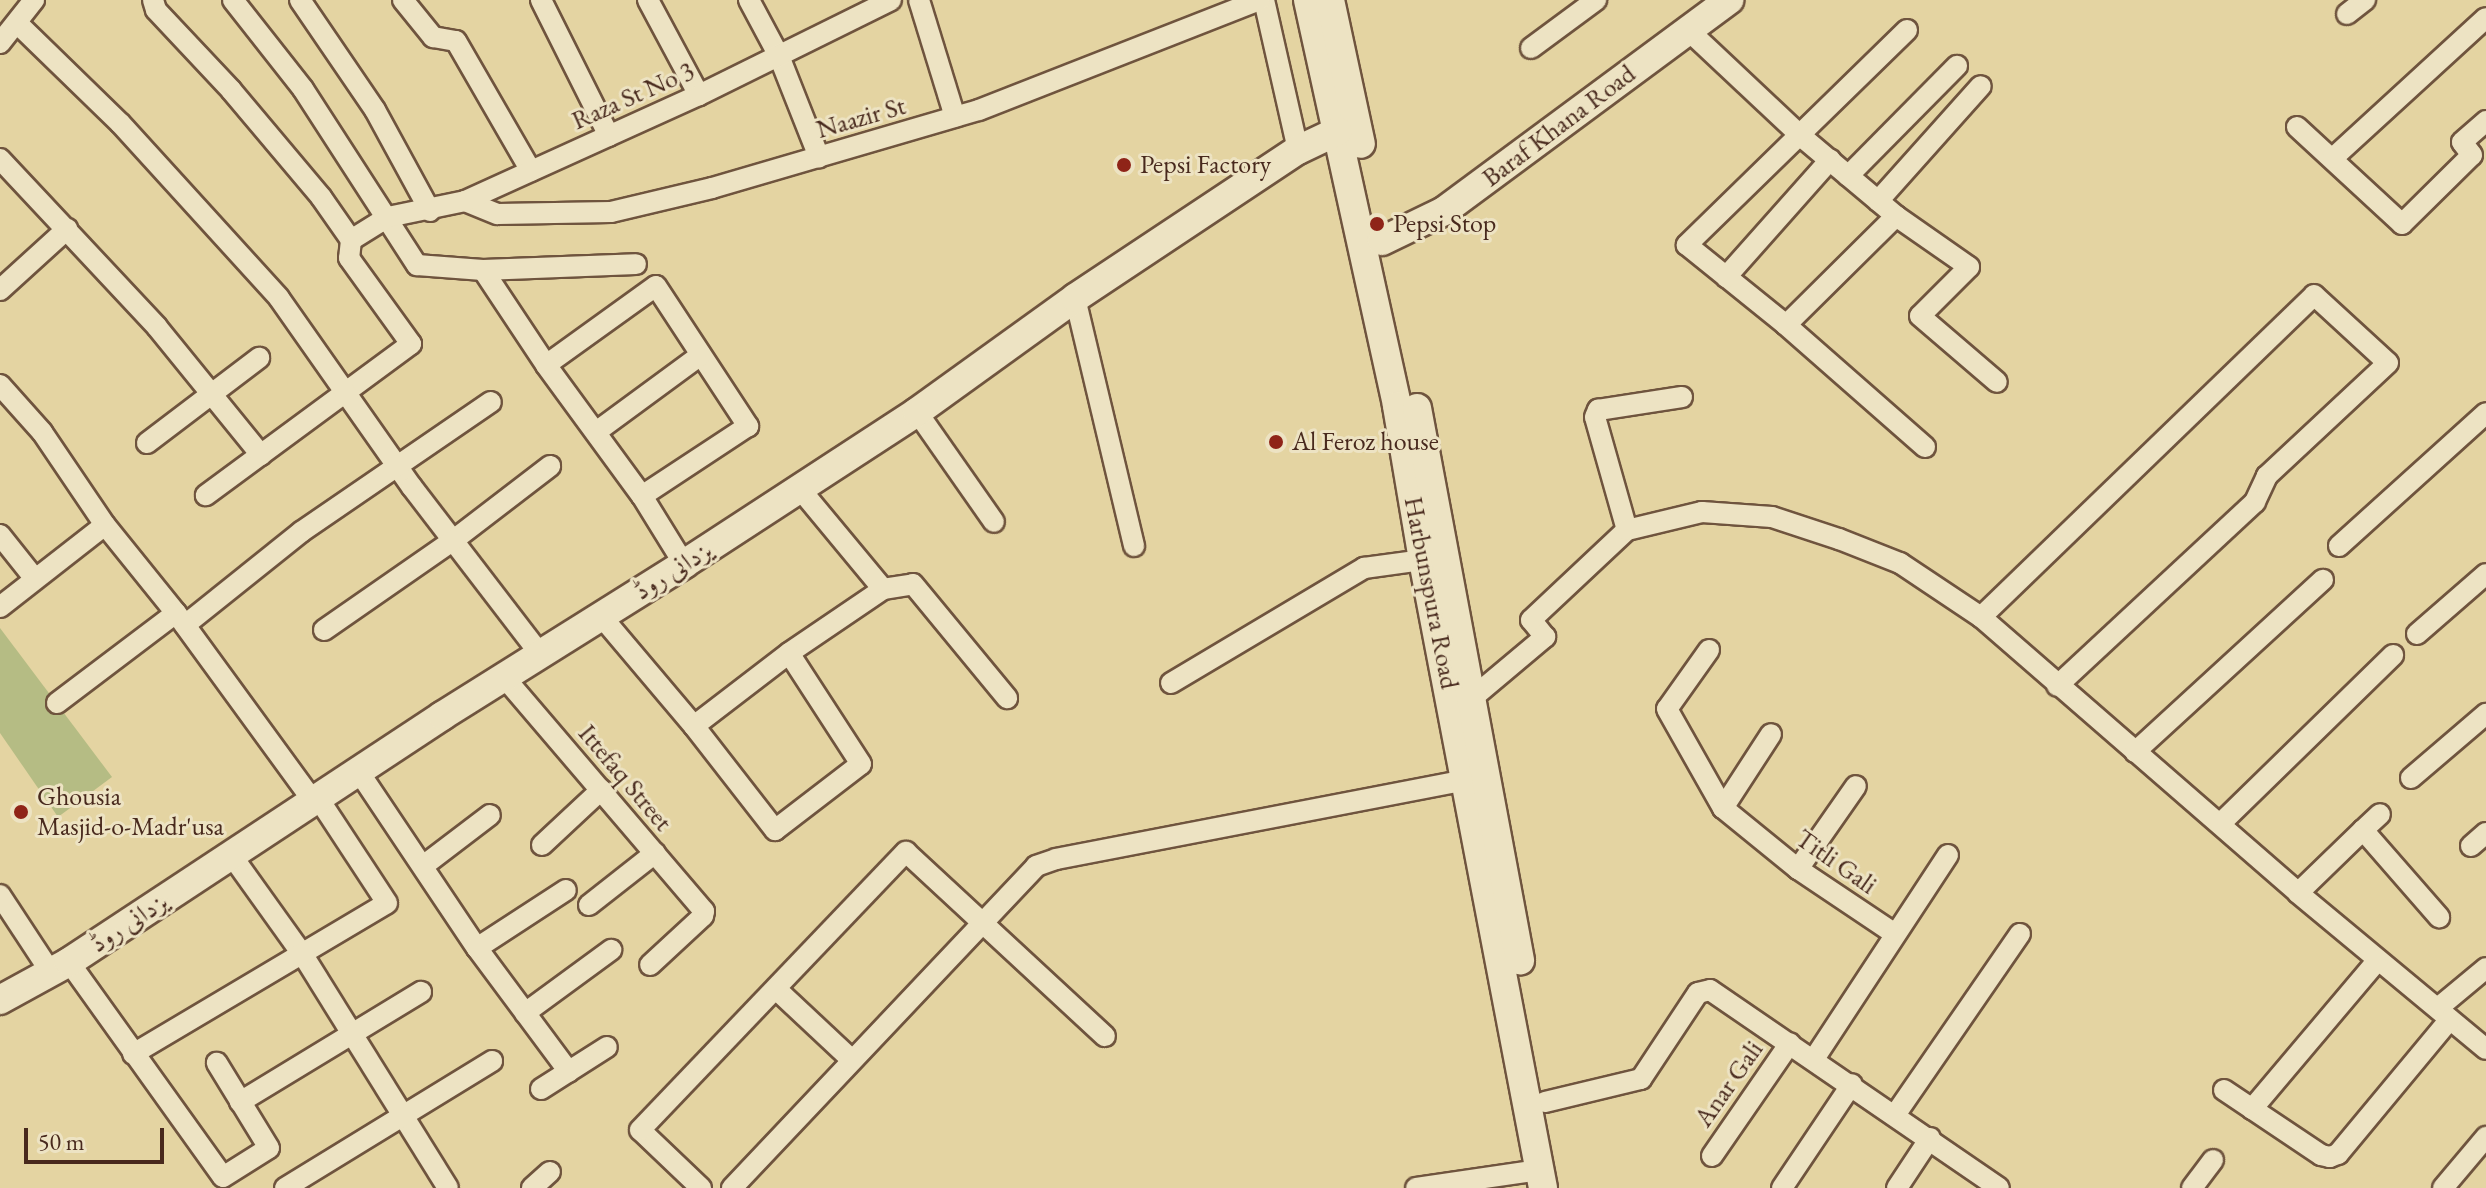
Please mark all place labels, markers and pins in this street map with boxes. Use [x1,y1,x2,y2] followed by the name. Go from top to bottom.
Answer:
[1140,149,1271,181] place label: Pepsi Factory
[1115,156,1133,174] marker: Pepsi Factory
[1393,208,1496,240] place label: Pepsi Stop
[1368,215,1386,233] marker: Pepsi Stop
[1292,426,1439,458] place label: Al Feroz house
[1267,433,1285,451] marker: Al Feroz house
[37,781,224,842] place label: Ghousia Masjid-o-Madr'usa
[12,803,30,821] marker: Ghousia Masjid-o-Madr'usa

